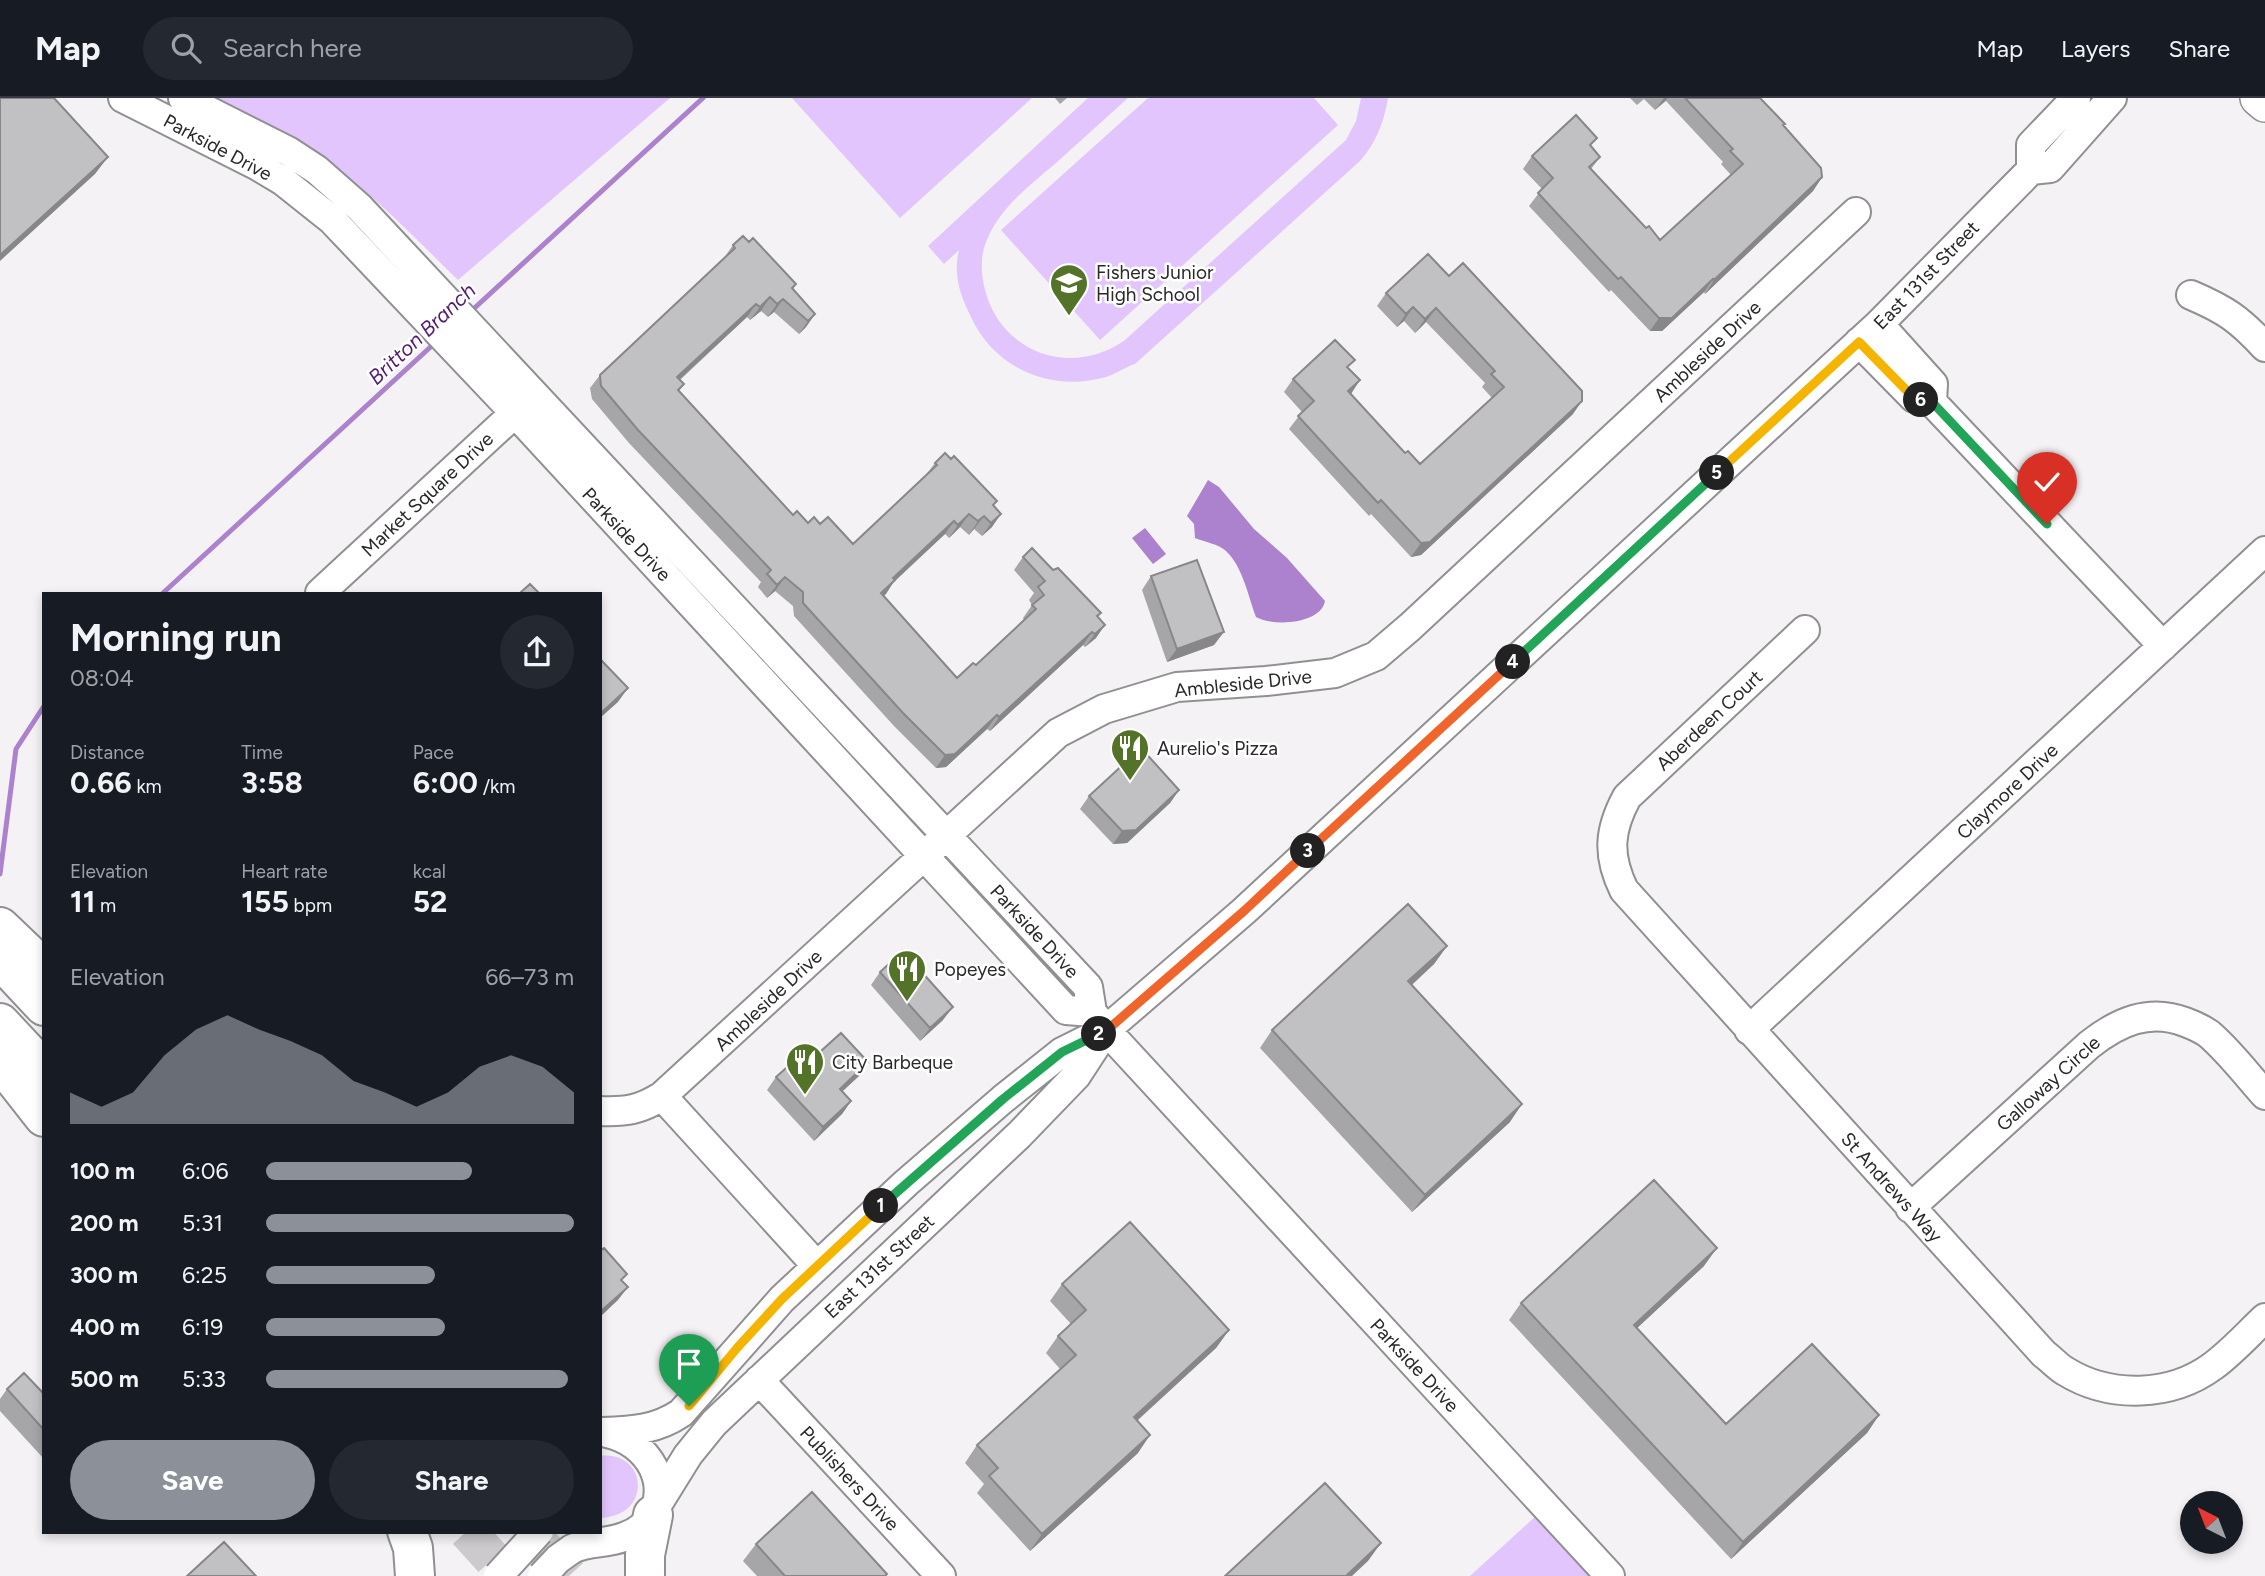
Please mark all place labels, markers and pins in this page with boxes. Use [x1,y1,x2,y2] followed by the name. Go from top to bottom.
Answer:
[1096,261,1214,306] place label: Fishers Junior High School
[1048,262,1090,317] school or university icon: Fishers Junior High School
[1904,382,1938,418] pin: 6
[2017,452,2077,524] pin
[1700,456,1734,490] pin: 5
[1496,644,1530,680] pin: 4
[1109,727,1151,782] restaurant icon: Aurelio's Pizza
[1157,737,1278,760] place label: Aurelio's Pizza
[1290,834,1326,868] pin: 3
[886,948,928,1003] restaurant icon: Popeyes
[934,958,1006,981] place label: Popeyes
[1082,1016,1116,1052] pin: 2
[784,1041,826,1096] restaurant icon: City Barbeque
[832,1051,953,1074] place label: City Barbeque
[864,1188,898,1224] pin: 1
[659,1334,719,1406] pin

